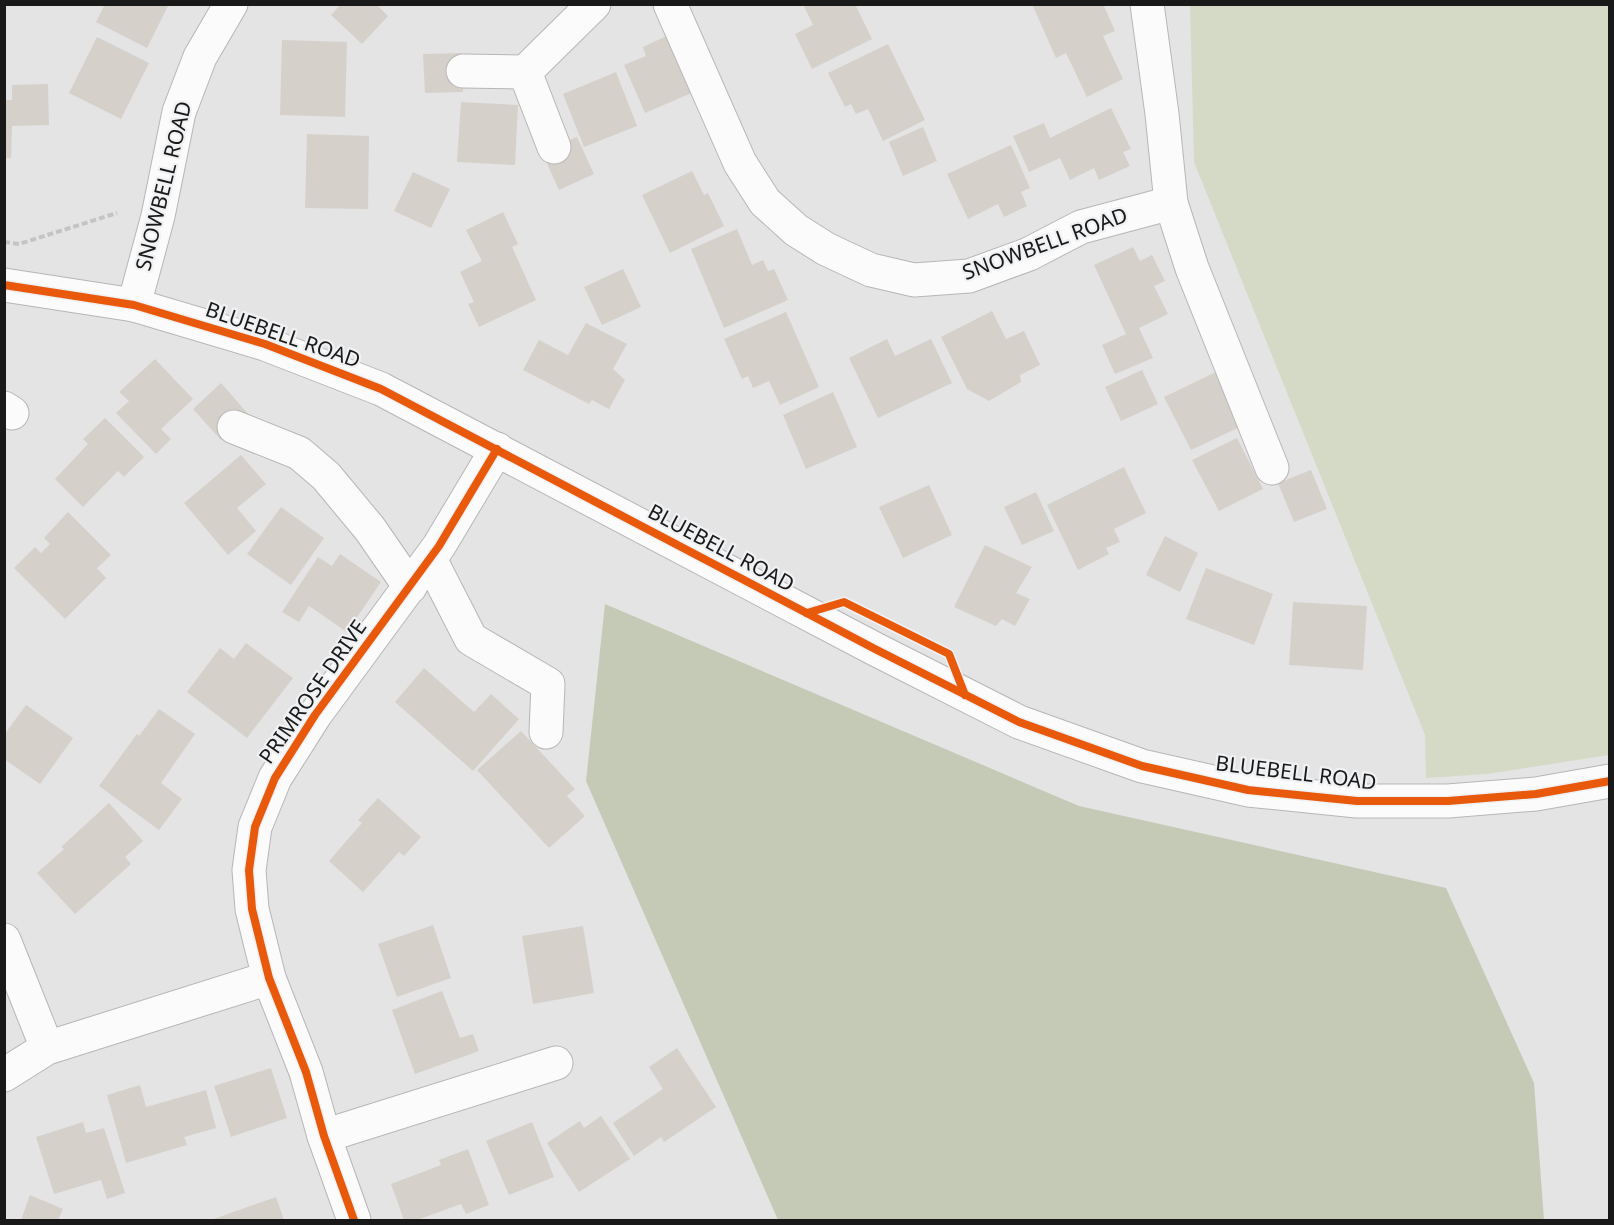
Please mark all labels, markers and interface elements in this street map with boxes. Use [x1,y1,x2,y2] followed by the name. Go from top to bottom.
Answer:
[128,98,198,273] street label: SNOWBELL ROAD
[958,200,1131,286] street label: SNOWBELL ROAD
[202,294,365,374] street label: BLUEBELL ROAD
[643,497,800,598] street label: BLUEBELL ROAD
[252,614,372,769] street label: PRIMROSE DRIVE
[1214,748,1378,796] street label: BLUEBELL ROAD

